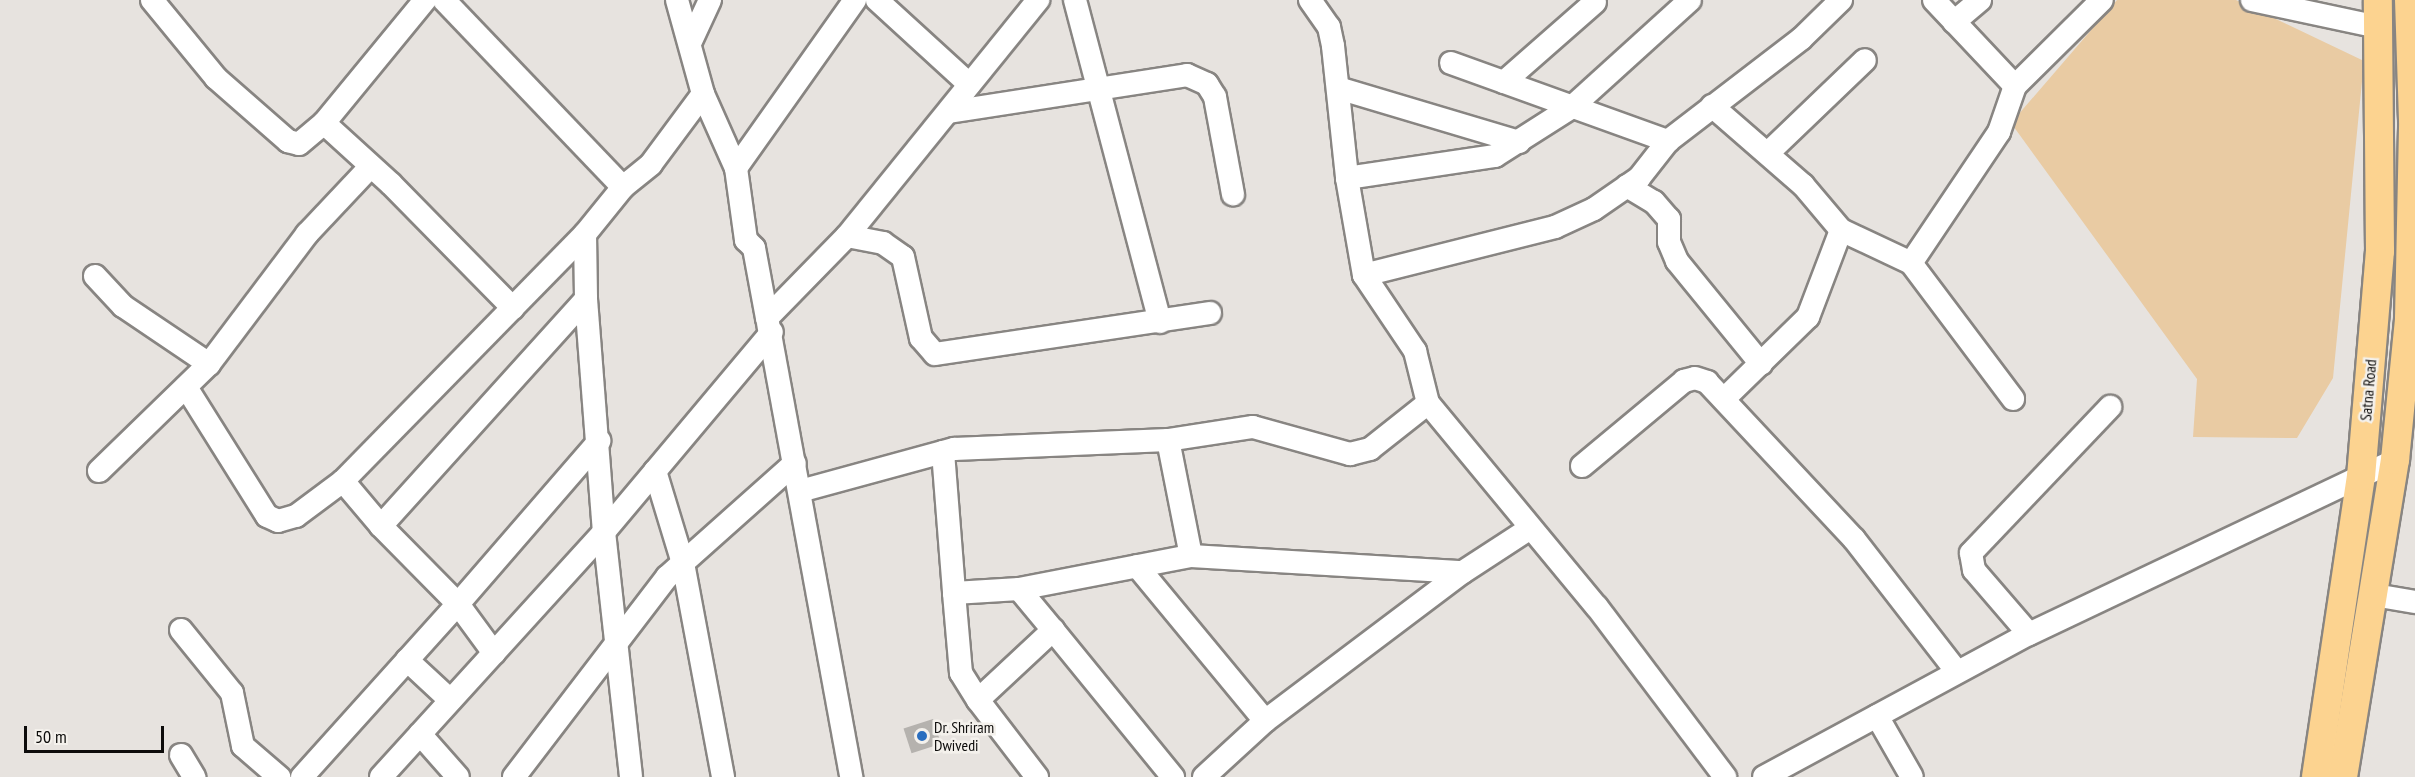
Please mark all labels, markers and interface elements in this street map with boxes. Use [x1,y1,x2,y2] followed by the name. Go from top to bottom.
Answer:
[2356,358,2380,422] street label: Satna Road
[27,714,166,752] scale bar
[934,717,995,755] place label: Dr. Shriram Dwivedi
[35,725,67,748] text: 50 m
[915,729,929,743] marker: Dr. Shriram Dwivedi

